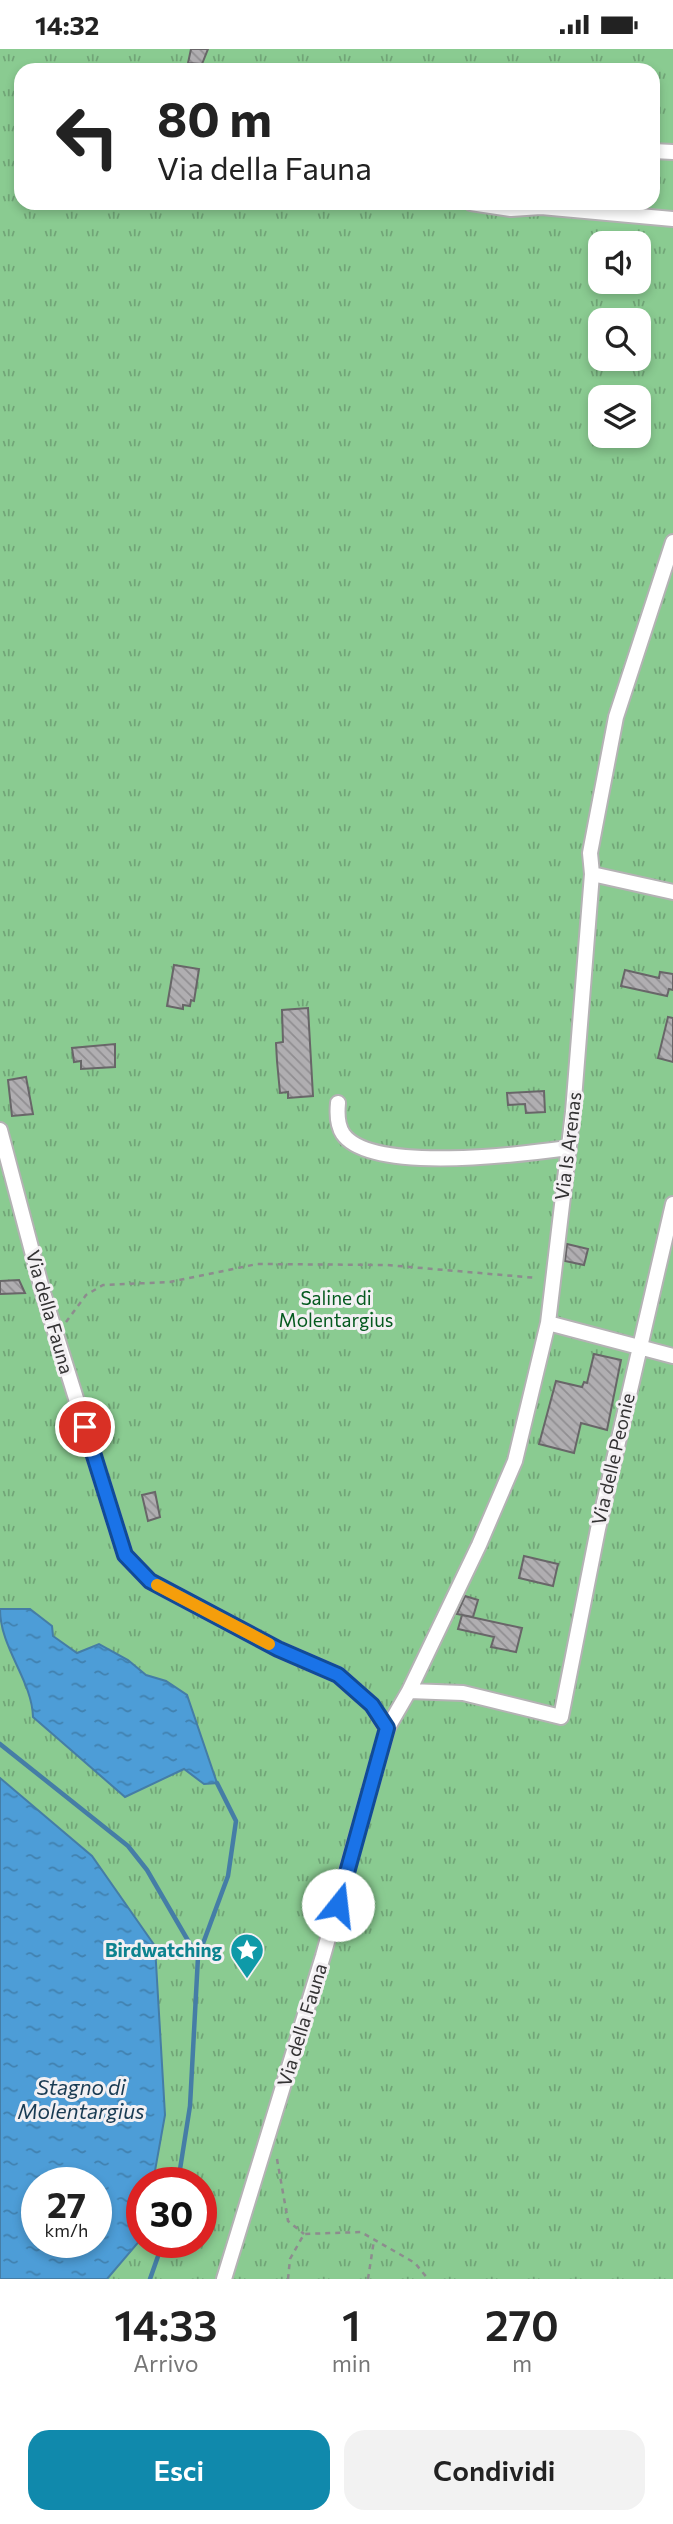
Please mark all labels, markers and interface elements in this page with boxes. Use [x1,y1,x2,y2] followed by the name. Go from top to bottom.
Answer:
[35,9,99,40] text: 14:32
[157,87,272,147] text: 80 m
[42,91,133,182] icon: left
[157,147,372,187] text: Via della Fauna
[588,231,651,448] map controls
[588,231,651,294] button: sound
[588,308,651,371] button: search
[588,385,651,448] button: layers
[549,1090,586,1201] street label: Via Is Arenas
[22,1247,79,1376] street label: Via della Fauna
[279,1286,393,1331] park label: Saline di Molentargius
[586,1391,639,1527] street label: Via delle Peonie
[55,1397,115,1457] pin
[66,1408,104,1446] icon: arrive
[301,1868,375,1942] position arrow
[228,1931,266,1980] place icon: Birdwatching
[105,1938,223,1961] place label: Birdwatching
[272,1960,331,2089] street label: Via della Fauna
[17,2074,145,2123] water label: Stagno di Molentargius
[126,2167,217,2258] speed limit sign: 30
[47,2182,86,2225] text: 27
[45,2219,88,2241] text: km/h
[114,2298,218,2350] text: 14:33
[342,2298,361,2350] text: 1
[485,2298,559,2350] text: 270
[133,2349,198,2377] text: Arrivo
[332,2349,371,2377] text: min
[512,2349,532,2377] text: m
[28,2430,330,2510] button: Esci
[344,2430,645,2510] button: Condividi

